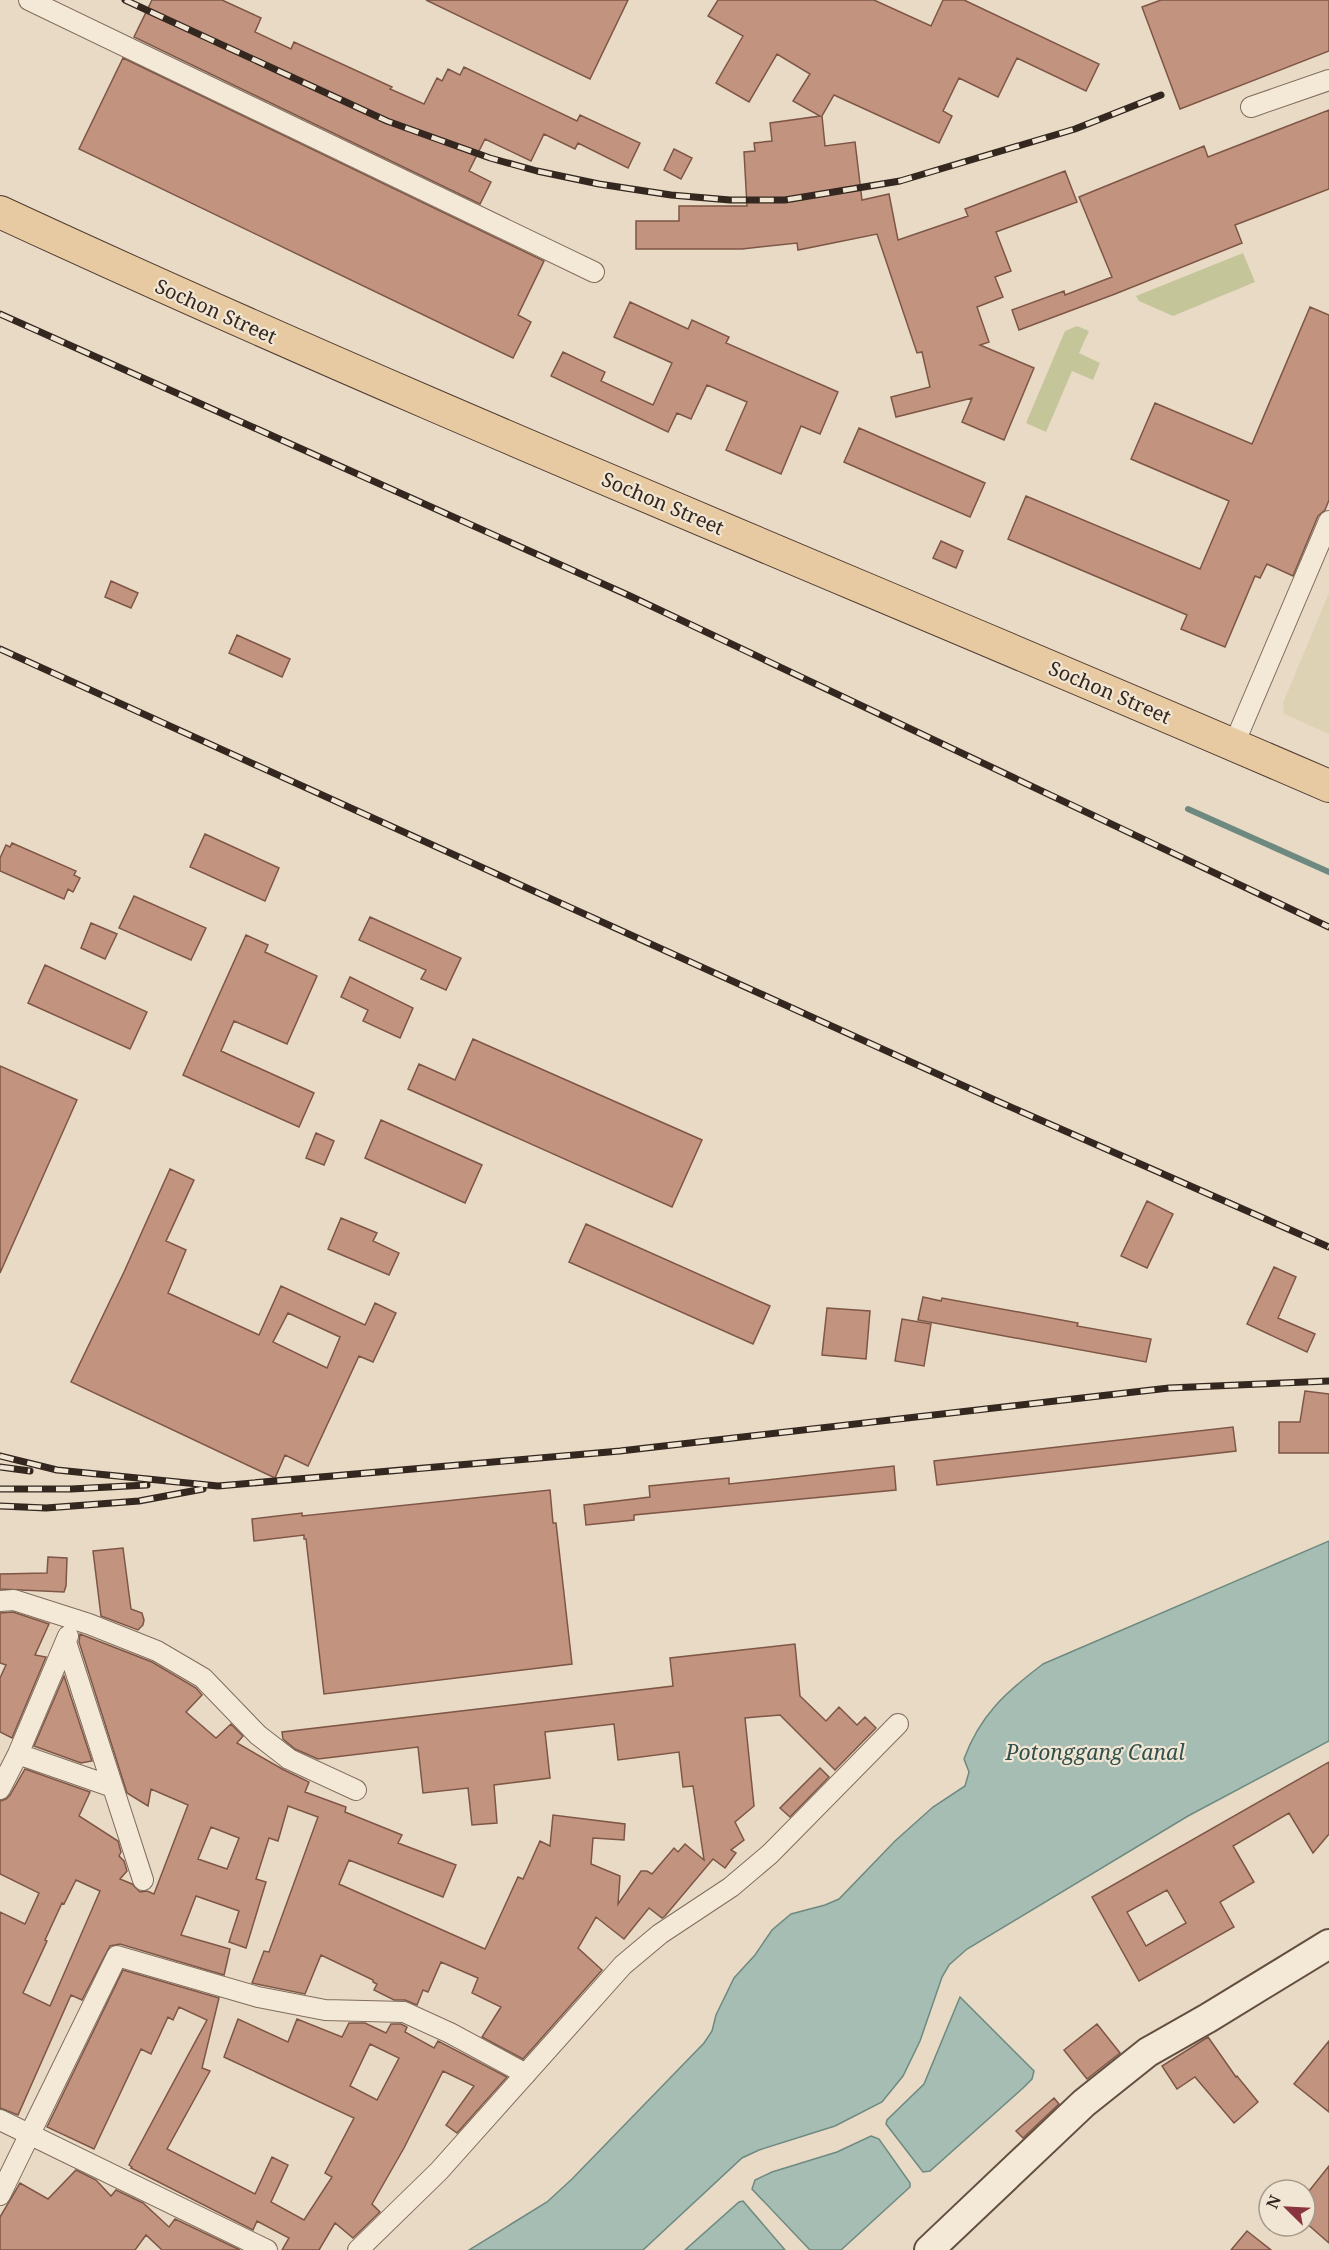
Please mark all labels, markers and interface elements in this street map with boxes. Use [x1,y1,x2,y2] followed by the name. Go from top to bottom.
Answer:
[151,272,281,350] street label: Sochon Street
[598,465,728,541] street label: Sochon Street
[1045,654,1175,730] street label: Sochon Street
[1004,1738,1185,1766] water label: Potonggang Canal
[1257,2178,1317,2238] north arrow
[1261,2191,1286,2212] text: N

